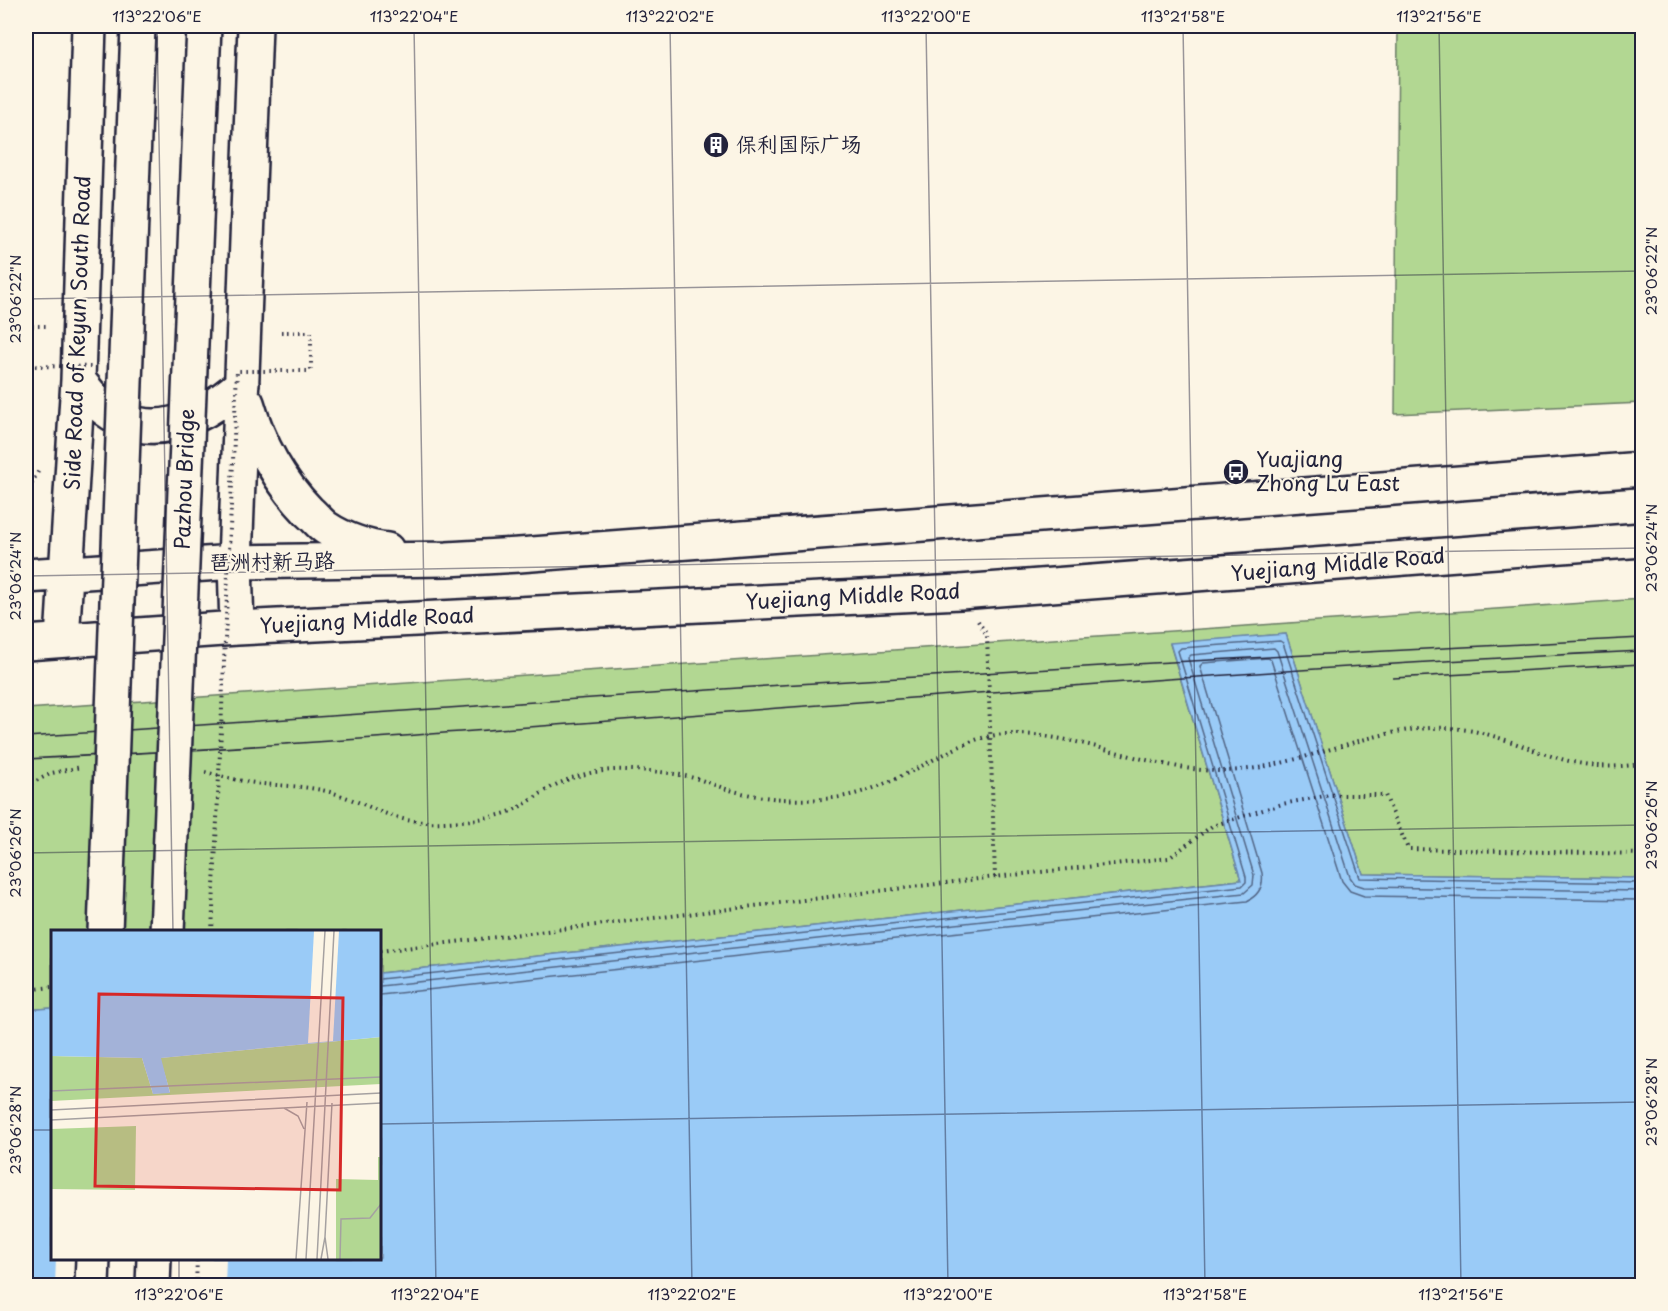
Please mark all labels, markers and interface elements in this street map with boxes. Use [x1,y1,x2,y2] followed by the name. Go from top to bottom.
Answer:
[112,4,202,27] text: 113°22'06"E
[370,4,458,27] text: 113°22'04"E
[626,4,714,27] text: 113°22'02"E
[881,4,971,27] text: 113°22'00"E
[1141,4,1225,27] text: 113°21'58"E
[1396,4,1482,27] text: 113°21'56"E
[736,127,862,159] place label: 保利国际广场
[701,130,731,160] building icon: 保利国际广场
[55,175,97,491] street label: Side Road of Keyun South Road
[1639,226,1662,316] text: 23°06'22"N
[3,254,26,344] text: 23°06'22"N
[165,408,201,550] street label: Pazhou Bridge
[1256,442,1400,498] place label: Yuajiang Zhong Lu East
[1221,457,1251,487] bus stop icon: Yuajiang Zhong Lu East
[1639,503,1662,593] text: 23°06'24"N
[3,531,26,621] text: 23°06'24"N
[1229,538,1446,588] street label: Yuejiang Middle Road
[209,543,335,577] street label: 琶洲村新马路
[745,573,961,617] street label: Yuejiang Middle Road
[259,597,475,641] street label: Yuejiang Middle Road
[1639,780,1662,870] text: 23°06'26"N
[3,808,26,898] text: 23°06'26"N
[51,930,381,1260] inset map
[1639,1057,1662,1147] text: 23°06'28"N
[3,1085,26,1175] text: 23°06'28"N
[134,1282,224,1305] text: 113°22'06"E
[391,1282,479,1305] text: 113°22'04"E
[648,1282,736,1305] text: 113°22'02"E
[903,1282,993,1305] text: 113°22'00"E
[1163,1282,1247,1305] text: 113°21'58"E
[1418,1282,1504,1305] text: 113°21'56"E

